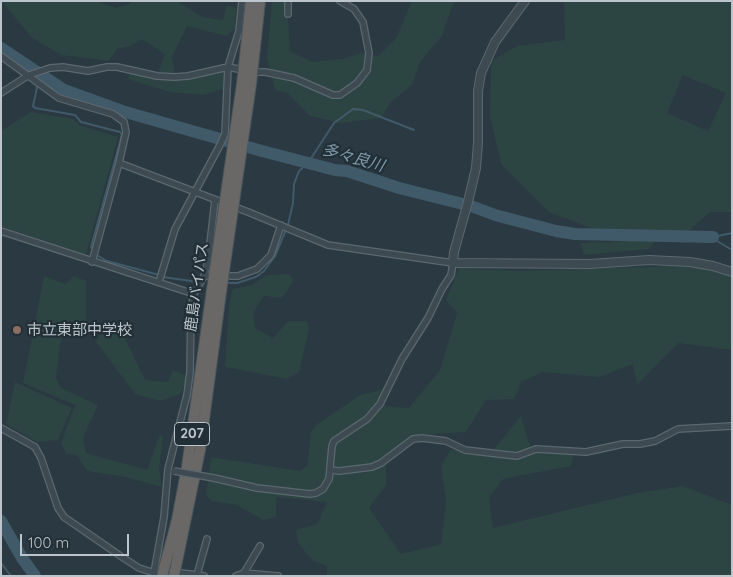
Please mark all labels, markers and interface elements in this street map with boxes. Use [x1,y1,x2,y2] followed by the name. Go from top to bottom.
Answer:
[320,140,386,176] water label: 多々良川
[182,241,212,333] street label: 鹿島バイパス
[27,321,132,339] place label: 市立東部中学校
[11,324,23,336] marker: 市立東部中学校
[174,422,210,446] road number: 207
[22,524,131,556] scale bar
[28,533,69,552] text: 100 m

